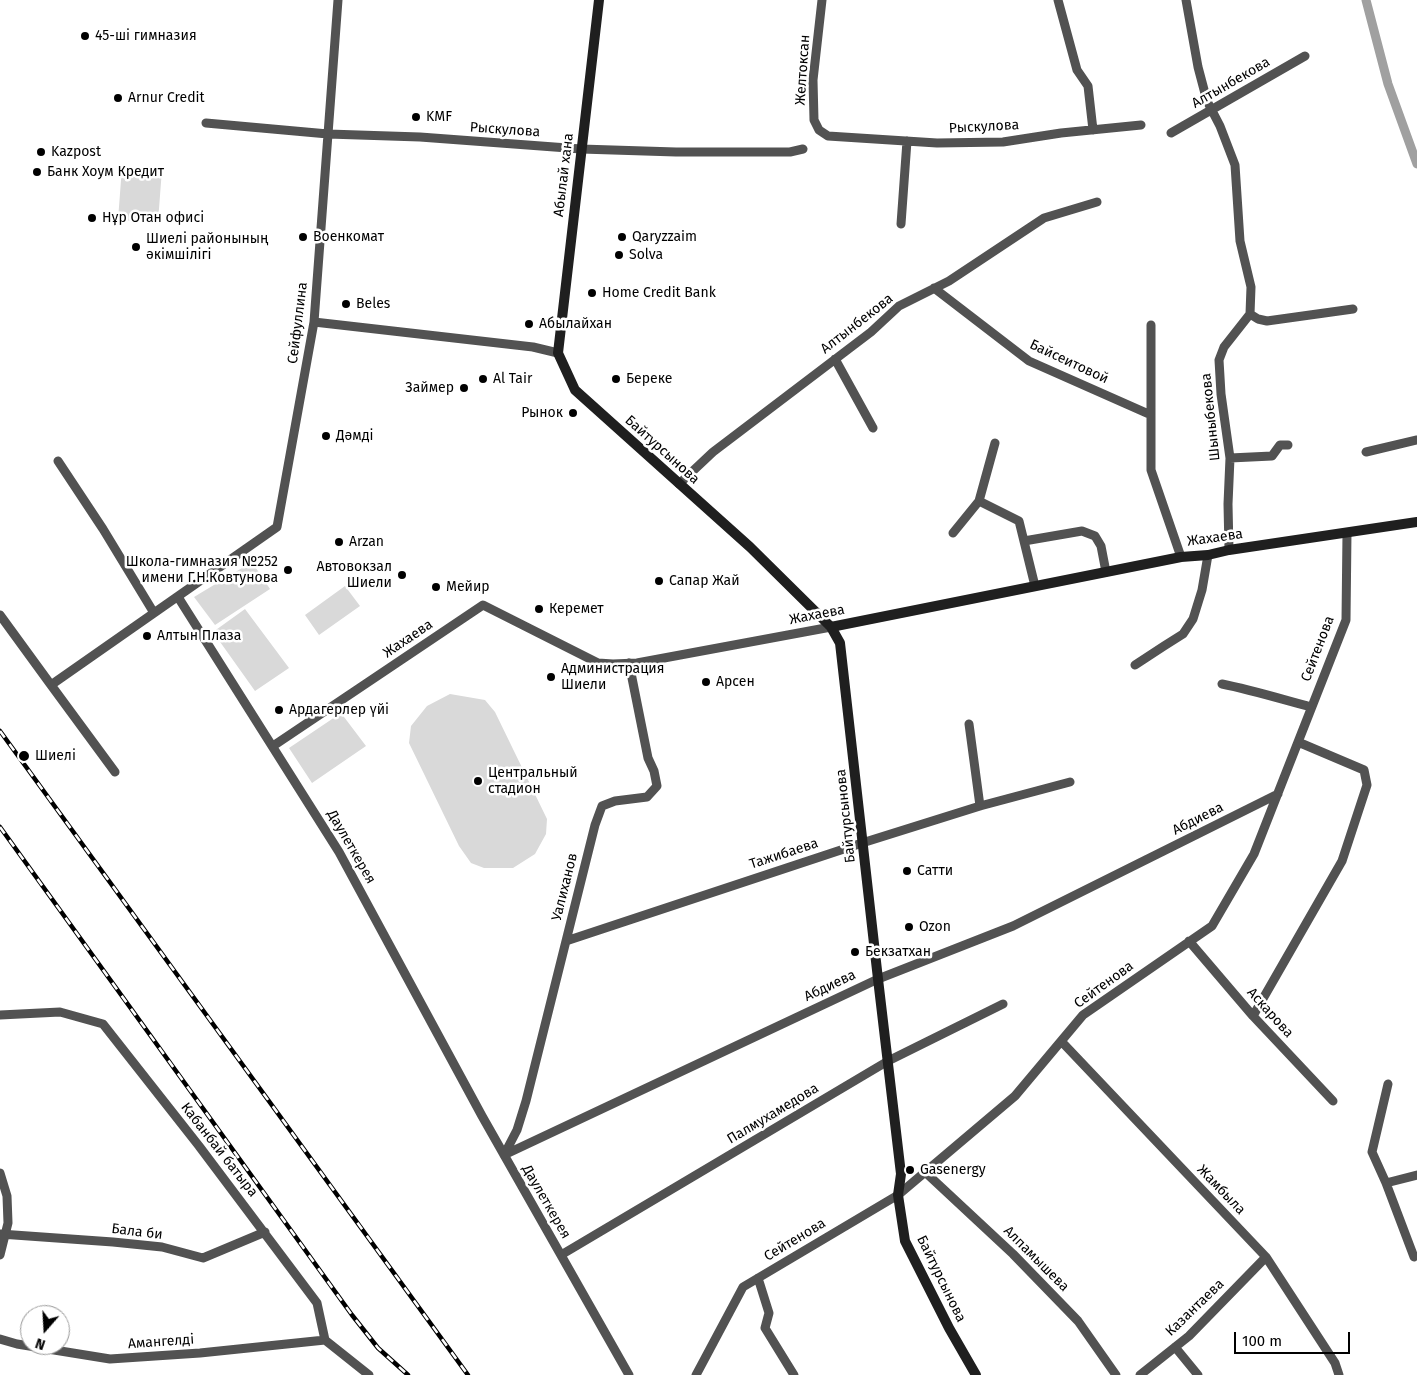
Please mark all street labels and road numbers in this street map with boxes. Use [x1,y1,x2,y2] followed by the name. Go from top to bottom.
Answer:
[792,34,814,106] street label: Желтоксан
[1189,54,1273,112] street label: Алтынбекова
[948,117,1020,137] street label: Рыскулова
[469,119,541,141] street label: Рыскулова
[551,132,577,218] street label: Абылай хана
[285,281,311,365] street label: Сейфуллина
[817,290,897,358] street label: Алтынбекова
[1027,336,1111,388] street label: Байсеитовой
[1198,372,1224,462] street label: Шыныбекова
[621,412,703,488] street label: Байтурсынова
[1186,526,1244,550] street label: Жахаева
[788,601,846,629] street label: Жахаева
[1298,614,1338,684] street label: Сейтенова
[380,616,436,662] street label: Жахаева
[833,768,859,864] street label: Байтурсынова
[1170,799,1226,839] street label: Абдиева
[323,807,379,887] street label: Даулеткерея
[748,835,820,873] street label: Тажибаева
[548,851,582,923] street label: Уалиханов
[1071,958,1137,1012] street label: Сейтенова
[801,967,859,1005] street label: Абдиева
[1243,985,1297,1041] street label: Аскарова
[724,1080,822,1148] street label: Палмухамедова
[177,1100,261,1200] street label: Кабанбай батыра
[518,1162,574,1242] street label: Даулеткерея
[1193,1162,1249,1218] street label: Жамбыла
[761,1215,829,1265] street label: Сейтенова
[110,1221,164,1243] street label: Бала би
[1000,1223,1072,1295] street label: Алпамышева
[913,1233,969,1325] street label: Байтурсынова
[1162,1276,1228,1340] street label: Казантаева
[127,1331,195,1353] street label: Амангелді

